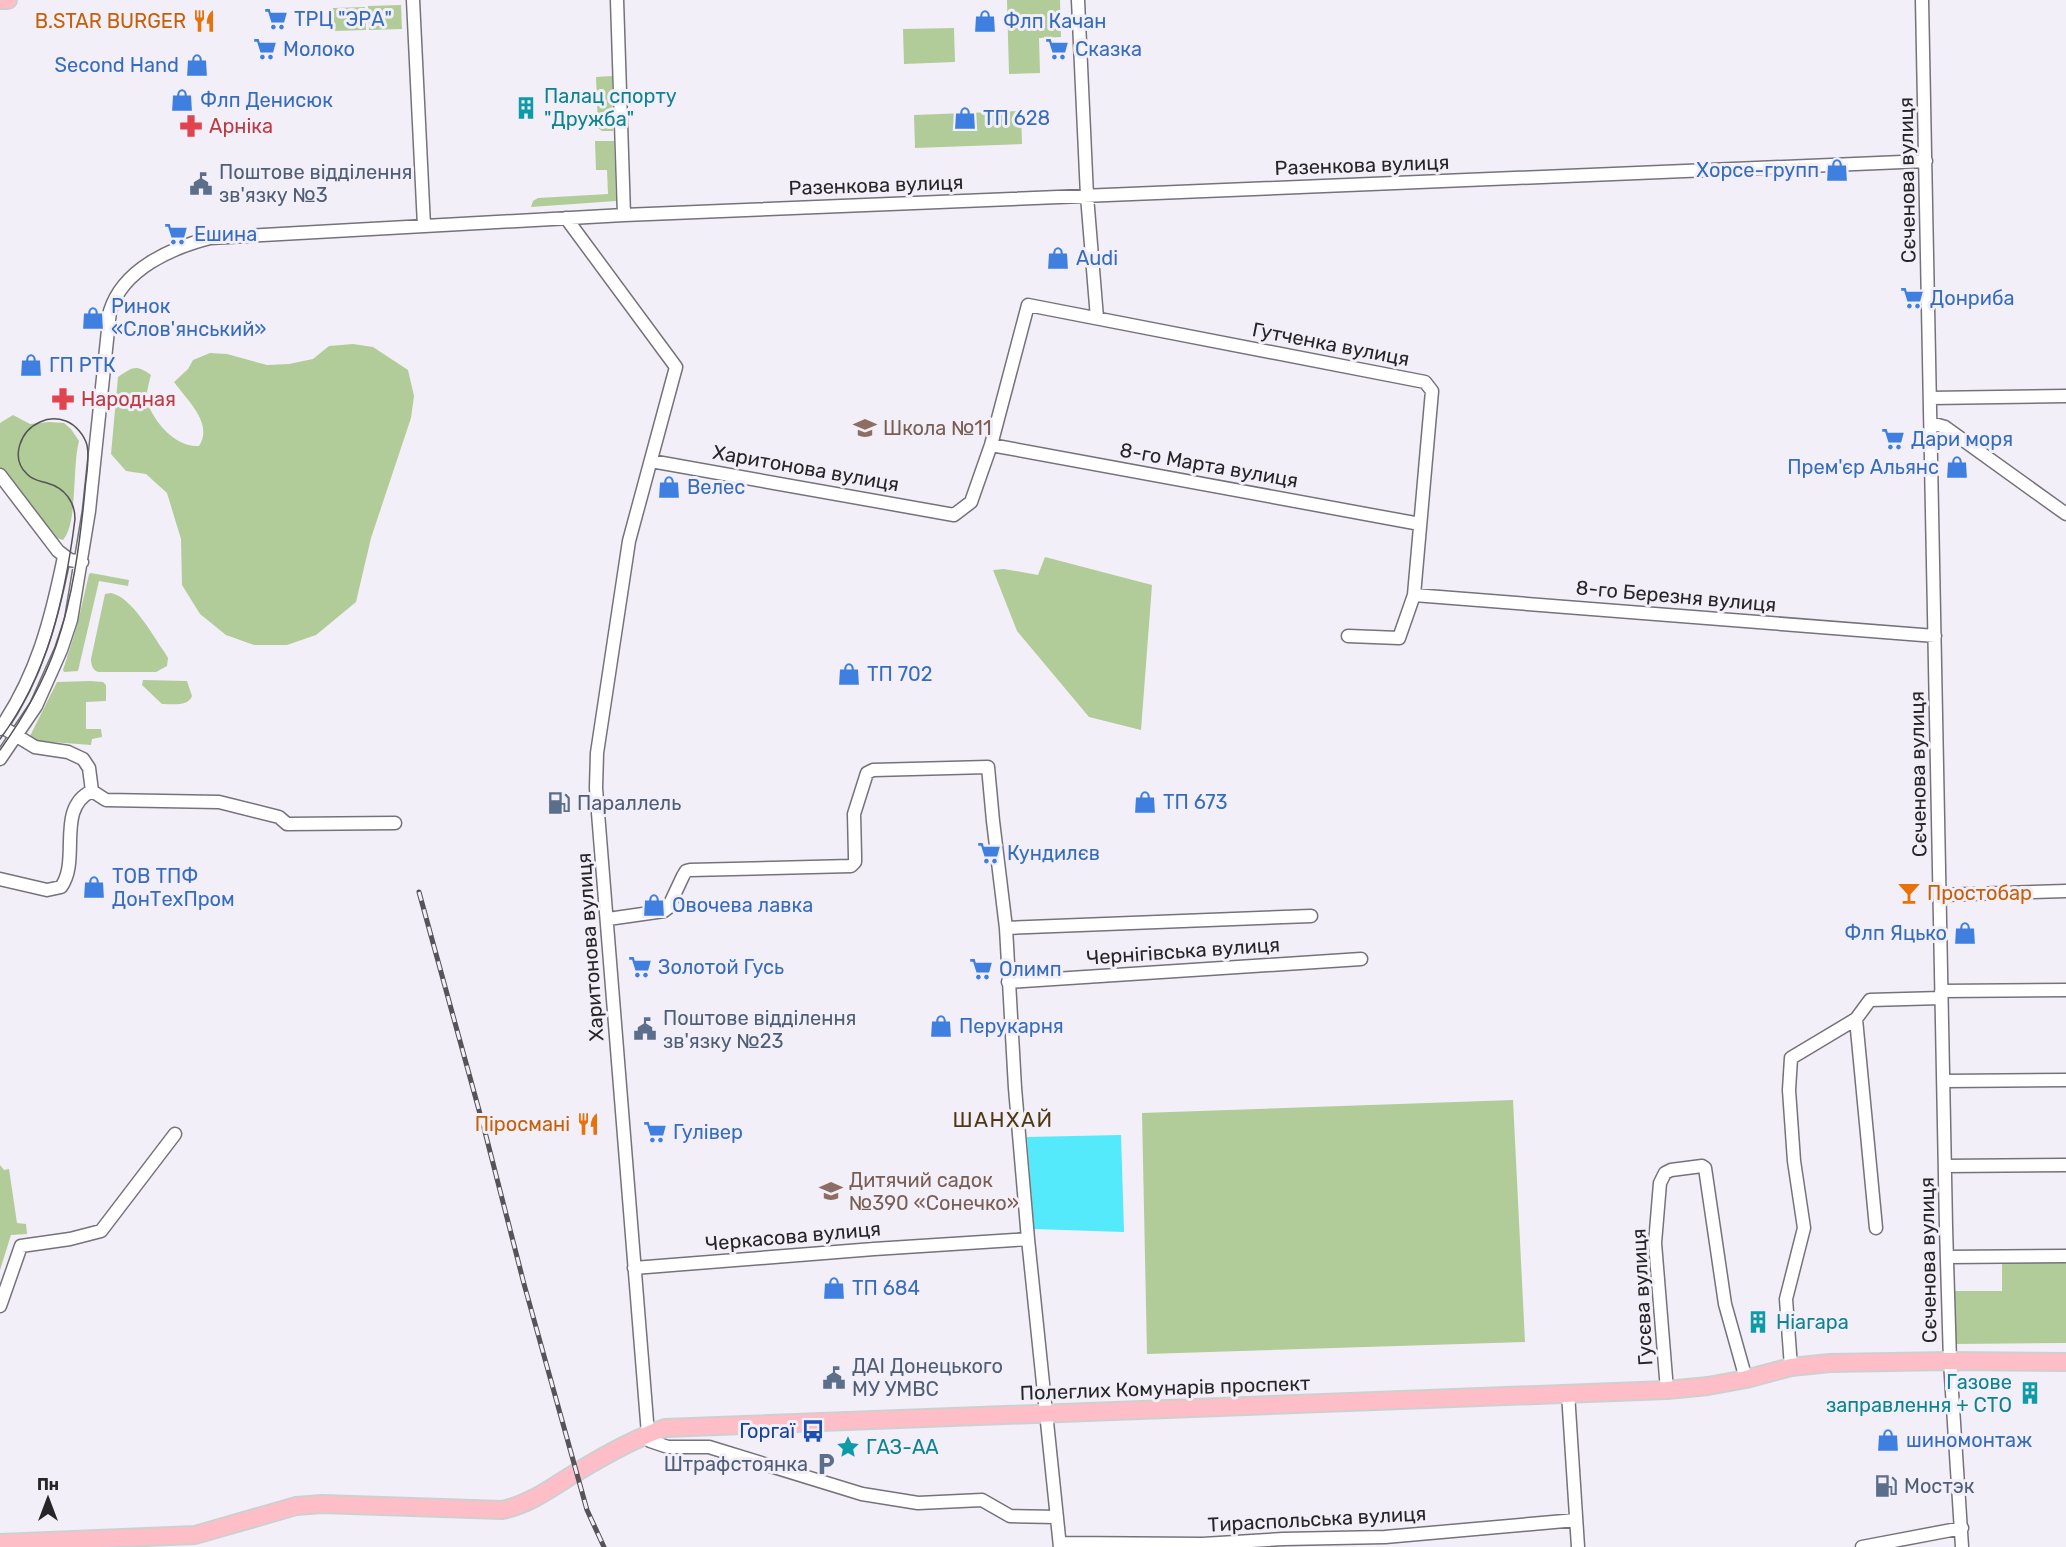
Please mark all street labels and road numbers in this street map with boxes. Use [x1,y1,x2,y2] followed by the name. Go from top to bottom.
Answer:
[1894,97,1920,263] street label: Сєченова вулиця
[1274,150,1450,180] street label: Разенкова вулиця
[788,170,964,200] street label: Разенкова вулиця
[1250,317,1412,371] street label: Гутченка вулиця
[1118,437,1300,493] street label: 8-го Марта вулиця
[711,440,901,496] street label: Харитонова вулиця
[1575,575,1777,617] street label: 8-го Березня вулиця
[1905,691,1931,857] street label: Сєченова вулиця
[571,852,609,1042] street label: Харитонова вулиця
[1085,932,1281,970] street label: Чернігівська вулиця
[1915,1177,1941,1343] street label: Сєченова вулиця
[704,1216,882,1256] street label: Черкасова вулиця
[1626,1228,1658,1366] street label: Гусєва вулиця
[1019,1371,1311,1405] street label: Полеглих Комунарів проспект
[1207,1501,1427,1537] street label: Тираспольська вулиця

